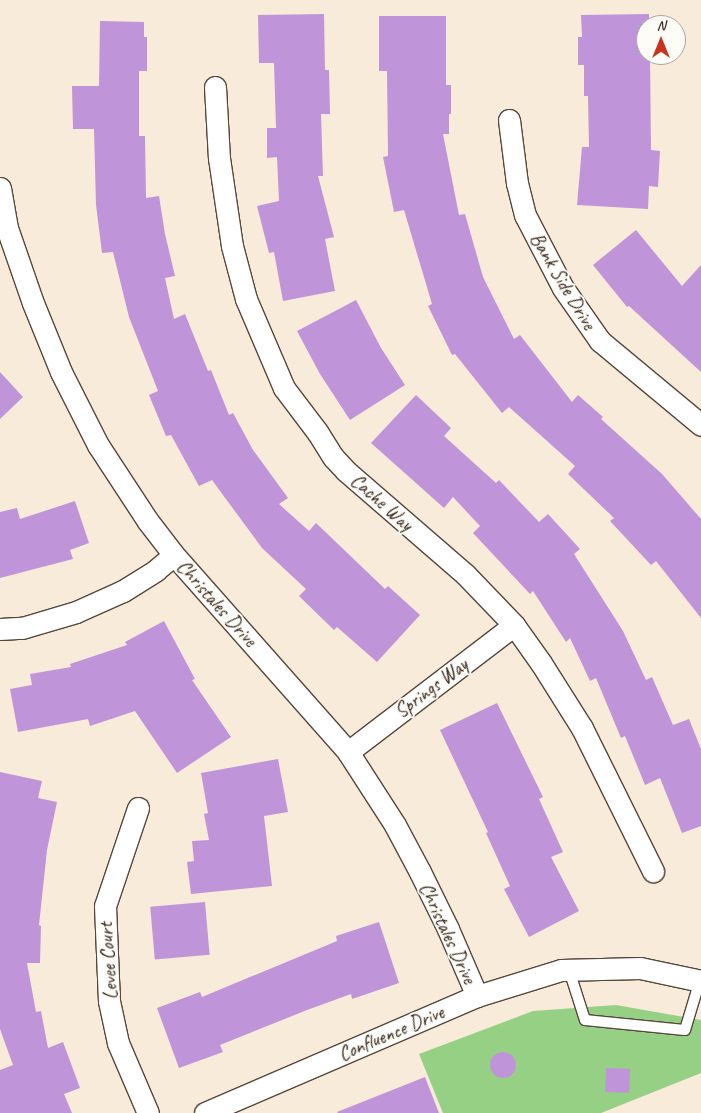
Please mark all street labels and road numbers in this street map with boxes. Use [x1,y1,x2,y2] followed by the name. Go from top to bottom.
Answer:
[525,228,601,334] street label: Bank Side Drive
[346,468,418,536] street label: Cache Way
[172,555,262,651] street label: Christales Drive
[390,653,472,723] street label: Springs Way
[414,879,482,987] street label: Christales Drive
[93,922,123,1000] street label: Levee Court
[335,1000,447,1066] street label: Confluence Drive

